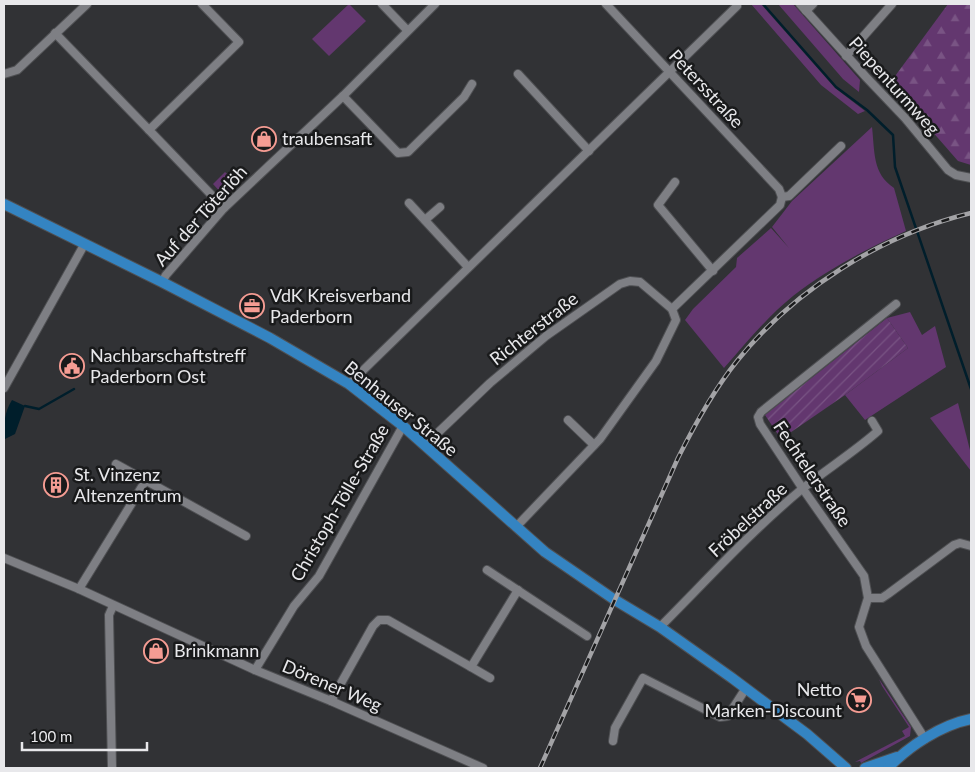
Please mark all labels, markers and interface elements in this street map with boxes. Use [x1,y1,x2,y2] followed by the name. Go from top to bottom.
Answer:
[845,32,945,139] street label: Piepenturmweg
[665,44,749,132] street label: Petersstraße
[251,126,277,152] shop icon: traubensaft
[282,127,373,149] place label: traubensaft
[149,160,251,270] street label: Auf der Töterlöh
[270,284,411,327] place label: VdK Kreisverband Paderborn
[485,287,582,369] street label: Richterstraße
[239,293,265,319] office icon: VdK Kreisverband Paderborn
[90,344,246,387] place label: Nachbarschaftstreff Paderborn Ost
[59,353,85,379] public building icon: Nachbarschaftstreff Paderborn Ost
[341,356,463,461] street label: Benhauser Straße
[769,416,856,531] street label: Fechtelerstraße
[285,420,393,585] street label: Christoph-Tölle-Straße
[74,463,182,506] place label: St. Vinzenz Altenzentrum
[43,472,69,498] building icon: St. Vinzenz Altenzentrum
[704,477,791,561] street label: Fröbelstraße
[143,638,169,664] shop icon: Brinkmann
[174,639,259,661] place label: Brinkmann
[279,654,385,716] street label: Dörener Weg
[705,678,843,721] place label: Netto Marken-Discount
[846,687,872,713] supermarket icon: Netto Marken-Discount
[22,720,148,752] scale bar
[30,727,72,745] text: 100 m

